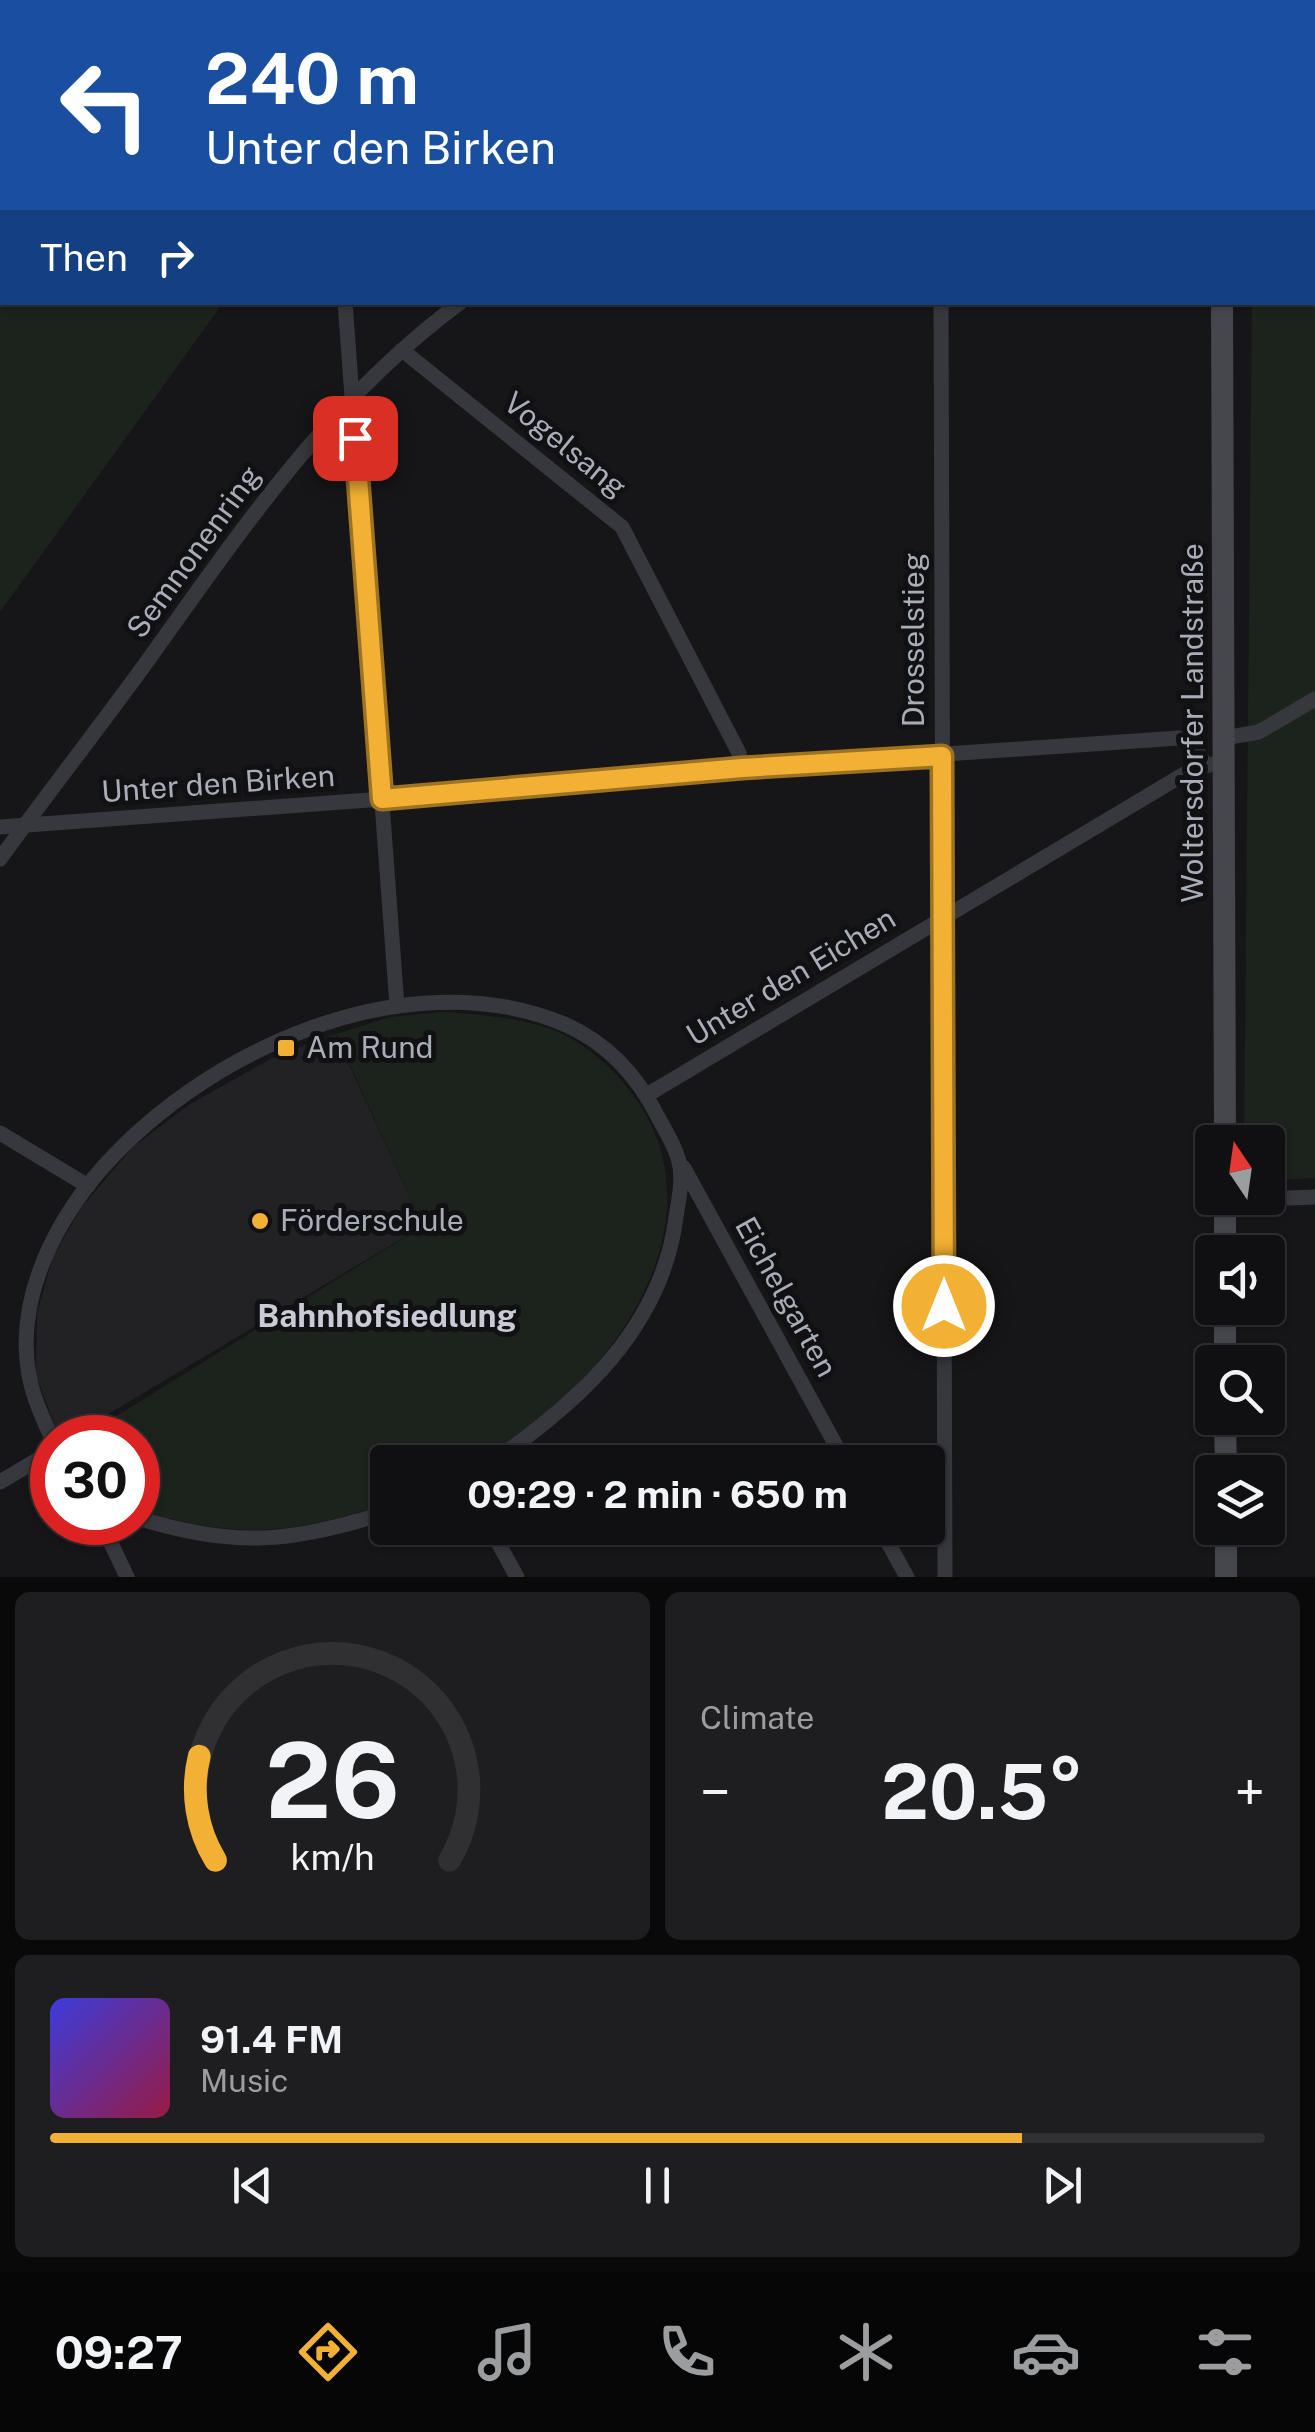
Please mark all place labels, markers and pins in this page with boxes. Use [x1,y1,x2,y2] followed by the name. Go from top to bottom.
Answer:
[313,396,398,481] pin
[306,1029,433,1065] place label: Am Rund
[275,1037,297,1059] marker: Am Rund
[280,1202,464,1238] place label: Förderschule
[249,1210,271,1232] marker: Förderschule

